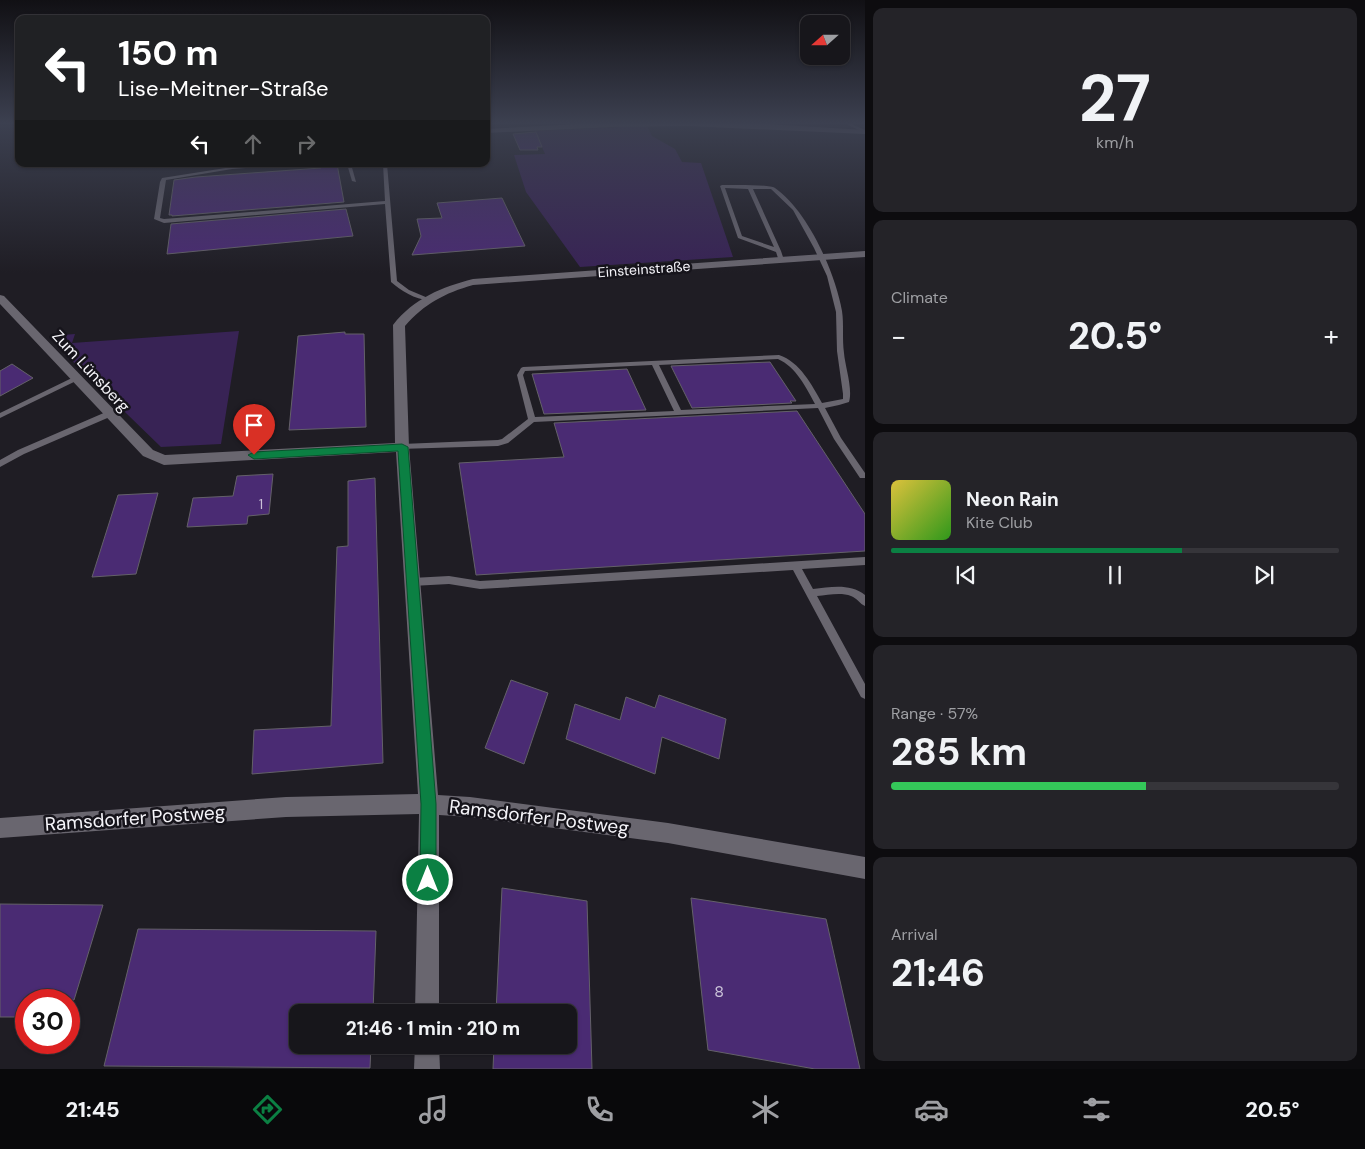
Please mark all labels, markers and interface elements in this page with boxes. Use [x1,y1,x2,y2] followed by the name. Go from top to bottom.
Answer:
[800,15,850,65] north arrow
[800,15,850,65] map controls
[118,30,218,76] text: 150 m
[35,35,100,100] icon: left
[1079,57,1151,141] text: 27
[118,74,329,103] text: Lise-Meitner-Straße
[186,130,214,158] icon: left
[239,130,267,158] icon: ahead
[292,130,320,158] icon: right
[1096,132,1134,153] text: km/h
[597,257,691,281] street label: Einsteinstraße
[891,287,948,308] text: Climate
[1068,311,1162,361] text: 20.5°
[891,318,906,355] text: −
[1324,318,1339,355] text: +
[48,325,134,417] street label: Zum Lünsberg
[233,404,275,455] pin
[240,411,268,439] icon: arrive
[966,487,1059,512] text: Neon Rain
[259,495,263,513] house number: 1
[966,512,1033,533] text: Kite Club
[952,561,980,589] icon: previous
[1101,561,1129,589] icon: pause
[1250,561,1278,589] icon: next
[891,703,978,724] text: Range · 57%
[891,727,1027,777] text: 285 km
[448,794,631,840] street label: Ramsdorfer Postweg
[44,799,226,837] street label: Ramsdorfer Postweg
[401,853,453,905] position arrow
[891,924,938,945] text: Arrival
[891,948,985,998] text: 21:46
[714,981,724,1002] house number: 8
[15,989,80,1054] speed limit sign: 30
[346,1016,520,1041] text: 21:46 · 1 min · 210 m
[250,1092,285,1127] icon: directions
[416,1092,451,1127] icon: music
[582,1092,617,1127] icon: phone
[748,1092,783,1127] icon: climate
[914,1092,949,1127] icon: car
[1079,1092,1114,1127] icon: filters
[65,1095,120,1124] text: 21:45
[1245,1095,1300,1124] text: 20.5°

